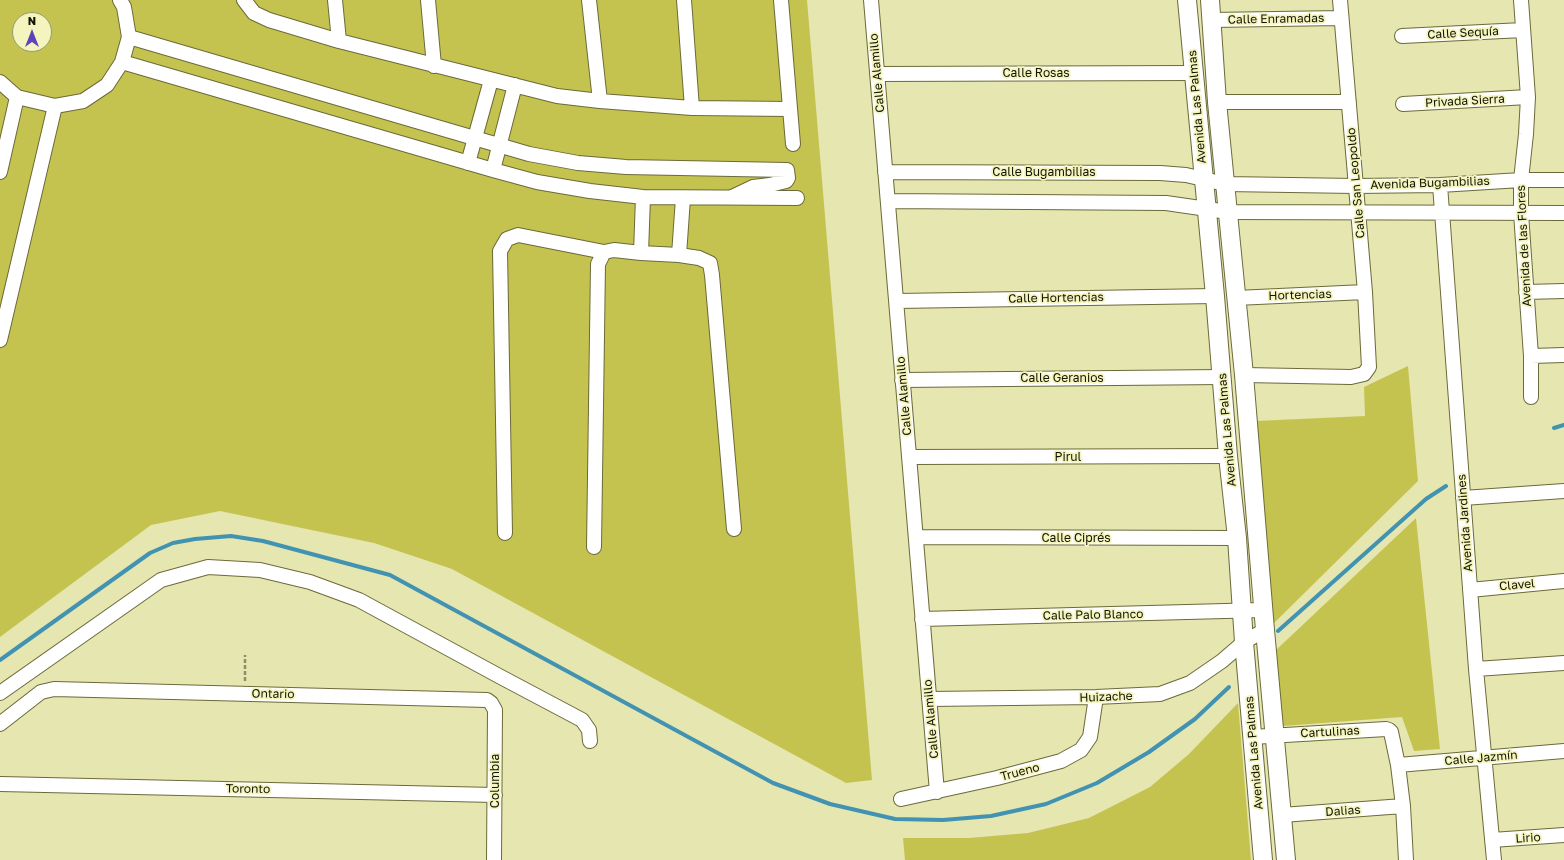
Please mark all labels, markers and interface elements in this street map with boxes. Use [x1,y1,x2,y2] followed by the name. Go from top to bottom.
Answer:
[1228,11,1324,27] street label: Calle Enramadas
[12,12,52,52] north arrow
[28,14,36,27] text: N
[1427,24,1499,42] street label: Calle Sequía
[866,33,888,113] street label: Calle Alamillo
[1185,50,1209,164] street label: Avenida Las Palmas
[1002,66,1070,80] street label: Calle Rosas
[1425,92,1505,110] street label: Privada Sierra
[1344,127,1368,239] street label: Calle San Leopoldo
[992,165,1096,179] street label: Calle Bugambilias
[1370,174,1490,192] street label: Avenida Bugambilias
[1514,185,1534,307] street label: Avenida de las Flores
[1268,287,1332,303] street label: Hortencias
[1008,290,1104,306] street label: Calle Hortencias
[893,356,915,436] street label: Calle Alamillo
[1020,371,1104,385] street label: Calle Geranios
[1215,373,1239,487] street label: Avenida Las Palmas
[1055,450,1081,464] street label: Pirul
[1454,474,1476,572] street label: Avenida Jardines
[1041,531,1111,545] street label: Calle Ciprés
[1499,576,1535,594] street label: Clavel
[1043,607,1143,623] street label: Calle Palo Blanco
[920,679,942,759] street label: Calle Alamillo
[251,686,295,702] street label: Ontario
[1079,689,1133,705] street label: Huizache
[1242,696,1266,810] street label: Avenida Las Palmas
[1300,723,1360,741] street label: Cartulinas
[1444,748,1518,768] street label: Calle Jazmín
[488,754,502,808] street label: Columbia
[999,760,1041,784] street label: Trueno
[226,781,270,797] street label: Toronto
[1325,803,1361,819] street label: Dalias
[1515,830,1541,846] street label: Lirio

